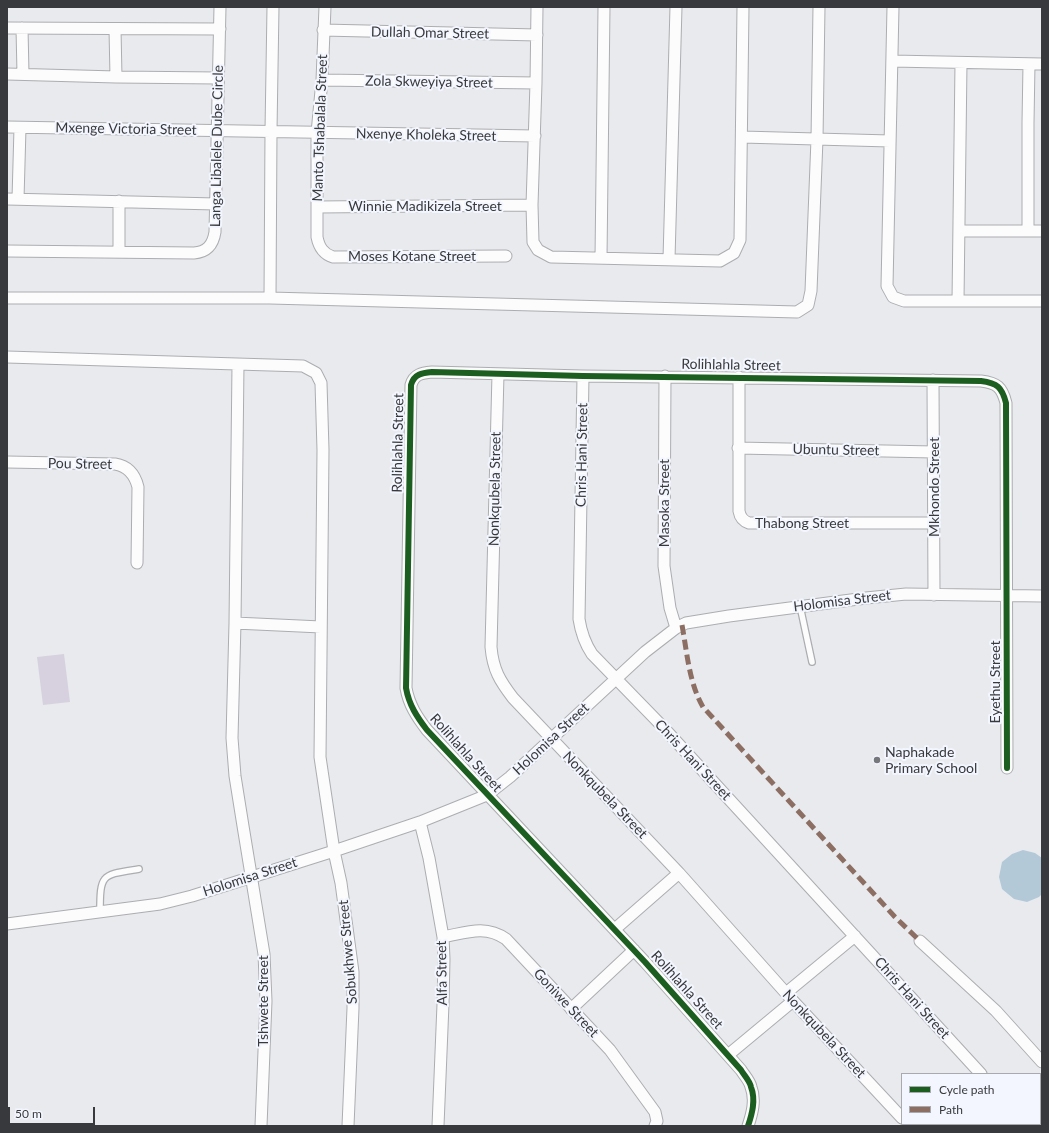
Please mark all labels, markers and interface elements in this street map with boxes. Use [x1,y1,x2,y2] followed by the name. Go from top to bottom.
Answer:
[371,24,489,42] street label: Dullah Omar Street
[309,54,331,202] street label: Manto Tshabalala Street
[207,65,227,227] street label: Langa Libalele Dube Circle
[365,72,493,92] street label: Zola Skweyiya Street
[55,119,197,139] street label: Mxenge Victoria Street
[356,125,496,145] street label: Nxenye Kholeka Street
[348,198,502,214] street label: Winnie Madikizela Street
[348,248,476,264] street label: Moses Kotane Street
[681,356,781,374] street label: Rolihlahla Street
[389,393,407,493] street label: Rolihlahla Street
[573,403,591,507] street label: Chris Hani Street
[486,432,504,546] street label: Nonkqubela Street
[926,437,942,537] street label: Mkhondo Street
[792,441,880,459] street label: Ubuntu Street
[48,455,112,473] street label: Pou Street
[656,459,672,547] street label: Masoka Street
[755,515,849,531] street label: Thabong Street
[792,587,892,615] street label: Holomisa Street
[987,640,1003,724] street label: Eyethu Street
[509,699,593,779] street label: Holomisa Street
[426,710,506,796] street label: Rolihlahla Street
[651,716,735,804] street label: Chris Hani Street
[885,744,977,776] place label: Naphakade Primary School
[559,748,651,842] street label: Nonkqubela Street
[872,755,882,765] marker: Naphakade Primary School
[201,854,299,900] street label: Holomisa Street
[335,899,361,1005] street label: Sobukhwe Street
[433,940,451,1006] street label: Alfa Street
[647,947,727,1033] street label: Rolihlahla Street
[871,954,953,1042] street label: Chris Hani Street
[255,955,271,1047] street label: Tshwete Street
[530,965,602,1041] street label: Goniwe Street
[779,986,869,1082] street label: Nonkqubela Street
[901,1073,1041,1125] legend
[939,1082,994,1097] text: Cycle path
[10,1099,97,1125] scale bar
[939,1102,963,1117] text: Path
[15,1106,42,1121] text: 50 m

